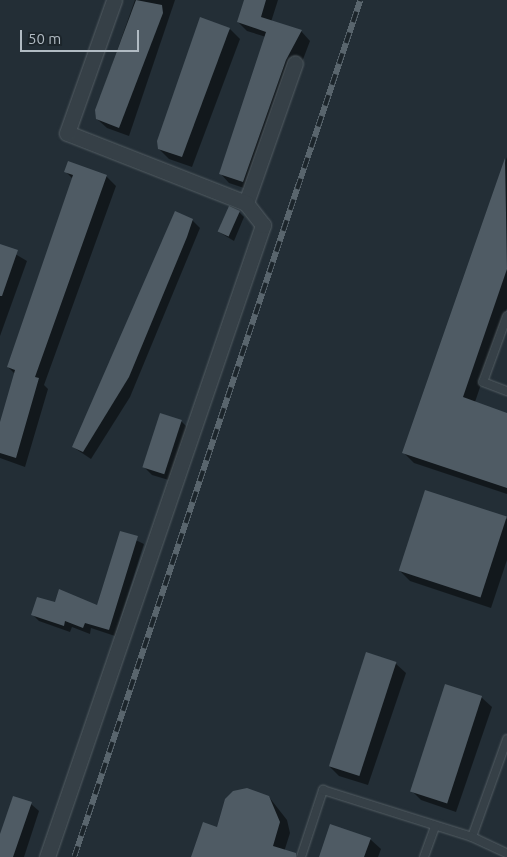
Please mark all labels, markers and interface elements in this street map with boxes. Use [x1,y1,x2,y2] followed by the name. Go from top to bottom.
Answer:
[22,20,141,52] scale bar
[28,30,61,47] text: 50 m

